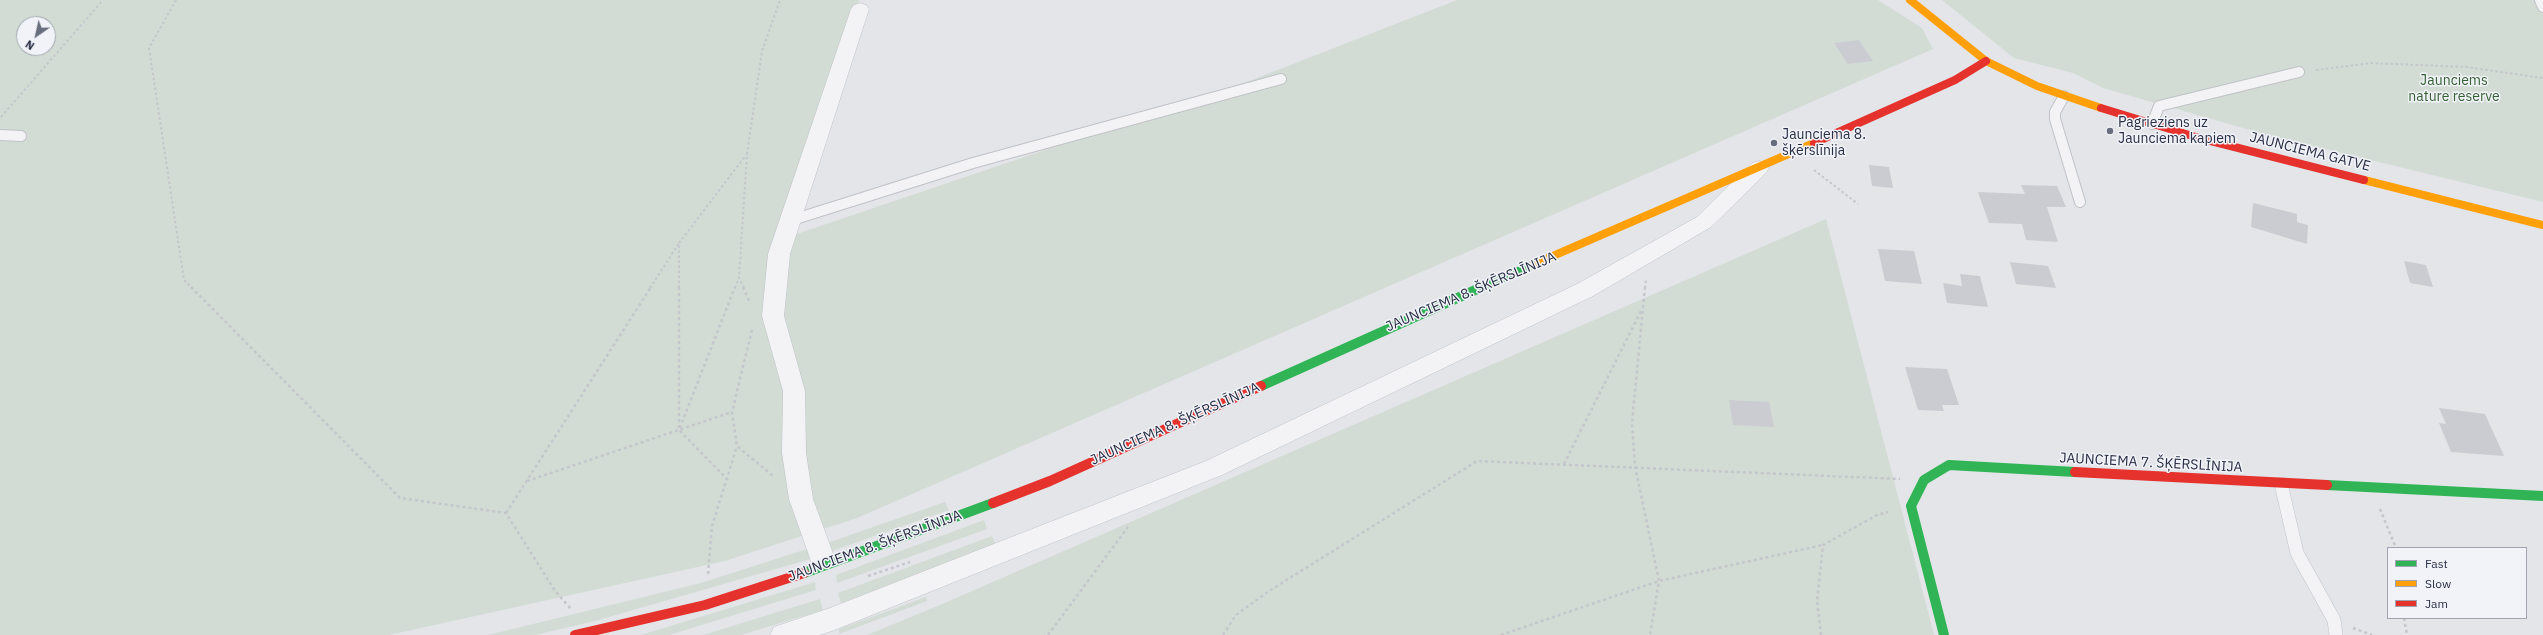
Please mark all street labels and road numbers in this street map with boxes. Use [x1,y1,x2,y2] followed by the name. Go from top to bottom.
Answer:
[2248,129,2372,175] street label: JAUNCIEMA GATVE
[1383,248,1559,336] street label: JAUNCIEMA 8. ŠĶĒRSLĪNIJA
[1088,379,1262,469] street label: JAUNCIEMA 8. ŠĶĒRSLĪNIJA
[2059,450,2243,476] street label: JAUNCIEMA 7. ŠĶĒRSLĪNIJA
[786,507,964,585] street label: JAUNCIEMA 8. ŠĶĒRSLĪNIJA

